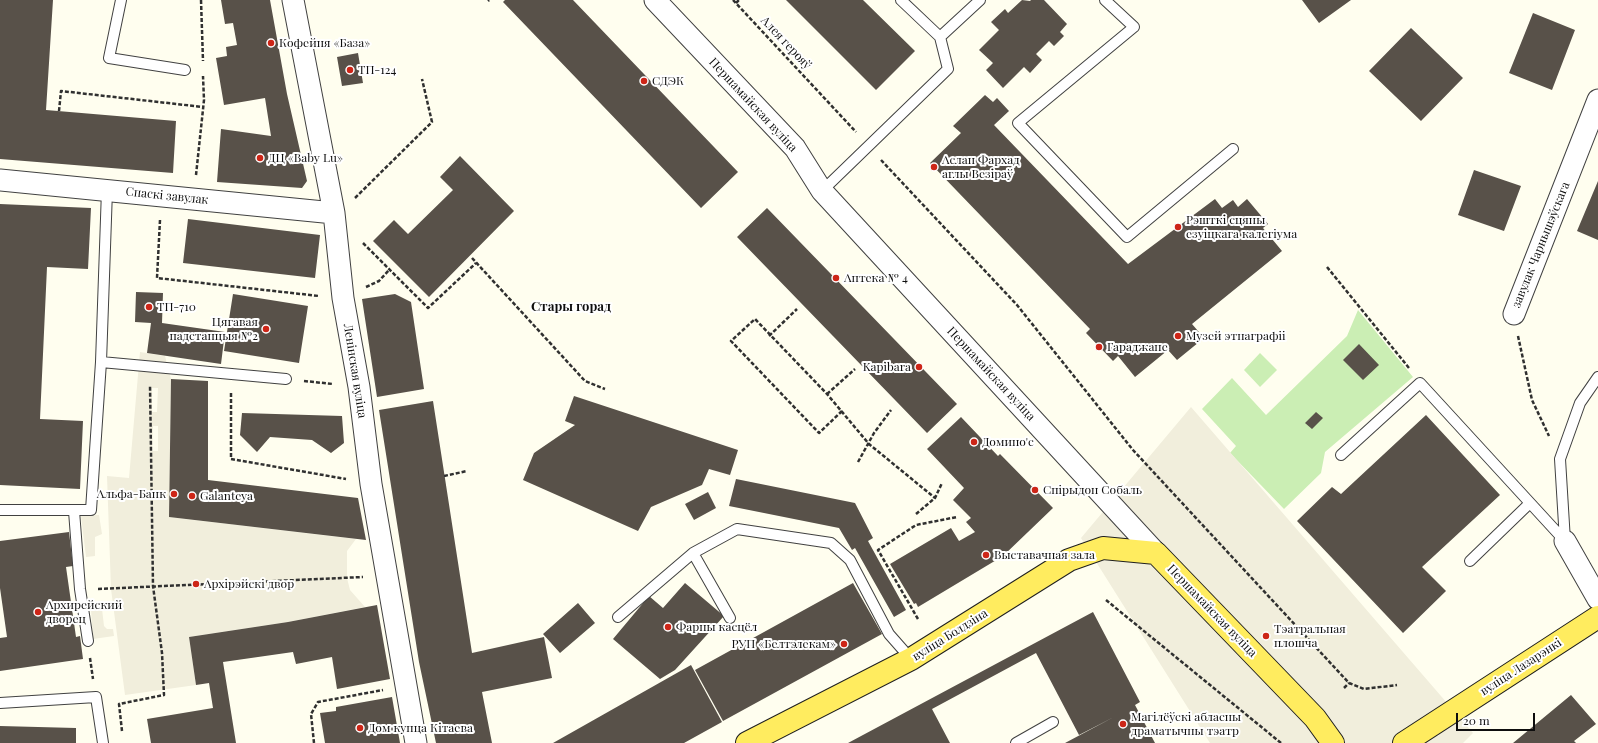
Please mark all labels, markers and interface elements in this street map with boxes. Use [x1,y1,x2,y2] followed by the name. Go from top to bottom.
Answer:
[758,14,814,72] street label: Алея герояў
[279,36,370,50] place label: Кофейня «База»
[266,38,276,48] marker: Кофейня «База»
[706,55,800,155] street label: Першамайская вуліца
[358,63,396,77] place label: ТП-124
[345,65,355,75] marker: ТП-124
[652,74,684,88] place label: СДЭК
[639,76,649,86] marker: СДЭК
[268,151,343,165] place label: ДЦ «Baby Lu»
[255,153,265,163] marker: ДЦ «Baby Lu»
[942,153,1020,181] place label: Аслан Фархад аглы Везіраў
[929,162,939,172] marker: Аслан Фархад аглы Везіраў
[1509,180,1573,310] street label: завулак Чарнышэўскага
[125,184,209,208] street label: Спаскі завулак
[1186,213,1297,241] place label: Рэшткі сцяны езуіцкага калегіума
[1173,222,1183,232] marker: Рэшткі сцяны езуіцкага калегіума
[844,271,908,285] place label: Аптека № 4
[831,273,841,283] marker: Аптека № 4
[531,299,611,315] district label: Стары горад
[157,300,196,314] place label: ТП-710
[144,302,154,312] marker: ТП-710
[169,315,258,343] place label: Цягавая падстанцыя №2
[340,323,370,419] street label: Ленінская вуліца
[261,324,271,334] marker: Цягавая падстанцыя №2
[944,324,1038,424] street label: Першамайская вуліца
[1186,329,1286,343] place label: Музей этнаграфіі
[1173,331,1183,341] marker: Музей этнаграфіі
[1107,340,1168,354] place label: Гараджане
[1094,342,1104,352] marker: Гараджане
[863,360,911,374] place label: Kapibara
[914,362,924,372] marker: Kapibara
[982,435,1034,449] place label: Домино'c
[969,437,979,447] marker: Домино'c
[1043,483,1142,497] place label: Спірыдон Собаль
[1030,485,1040,495] marker: Спірыдон Собаль
[97,487,166,501] place label: Альфа-Банк
[169,489,179,499] marker: Альфа-Банк
[200,489,253,503] place label: Galanteya
[187,491,197,501] marker: Galanteya
[994,548,1095,562] place label: Выставачная зала
[981,550,991,560] marker: Выставачная зала
[1164,562,1260,660] street label: Першамайская вуліца
[204,577,294,591] place label: Архірэйскі двор
[191,579,201,589] marker: Архірэйскі двор
[46,598,122,626] place label: Архирейский дворец
[910,606,990,664] street label: вуліца Болдзіна
[33,607,43,617] marker: Архирейский дворец
[676,620,757,634] place label: Фарны касцёл
[663,622,673,632] marker: Фарны касцёл
[1274,622,1346,650] place label: Тэатральная плошча
[1261,631,1271,641] marker: Тэатральная плошча
[1478,635,1564,699] street label: вуліца Лазарэнкі
[731,637,836,651] place label: РУП «Белтэлекам»
[839,639,849,649] marker: РУП «Белтэлекам»
[1458,705,1537,731] scale bar
[1131,710,1241,738] place label: Магілёўскі абласны драматычны тэатр
[1463,712,1490,728] text: 20 m
[1118,719,1128,729] marker: Магілёўскі абласны драматычны тэатр
[368,721,473,735] place label: Дом купца Кітаева
[355,723,365,733] marker: Дом купца Кітаева

